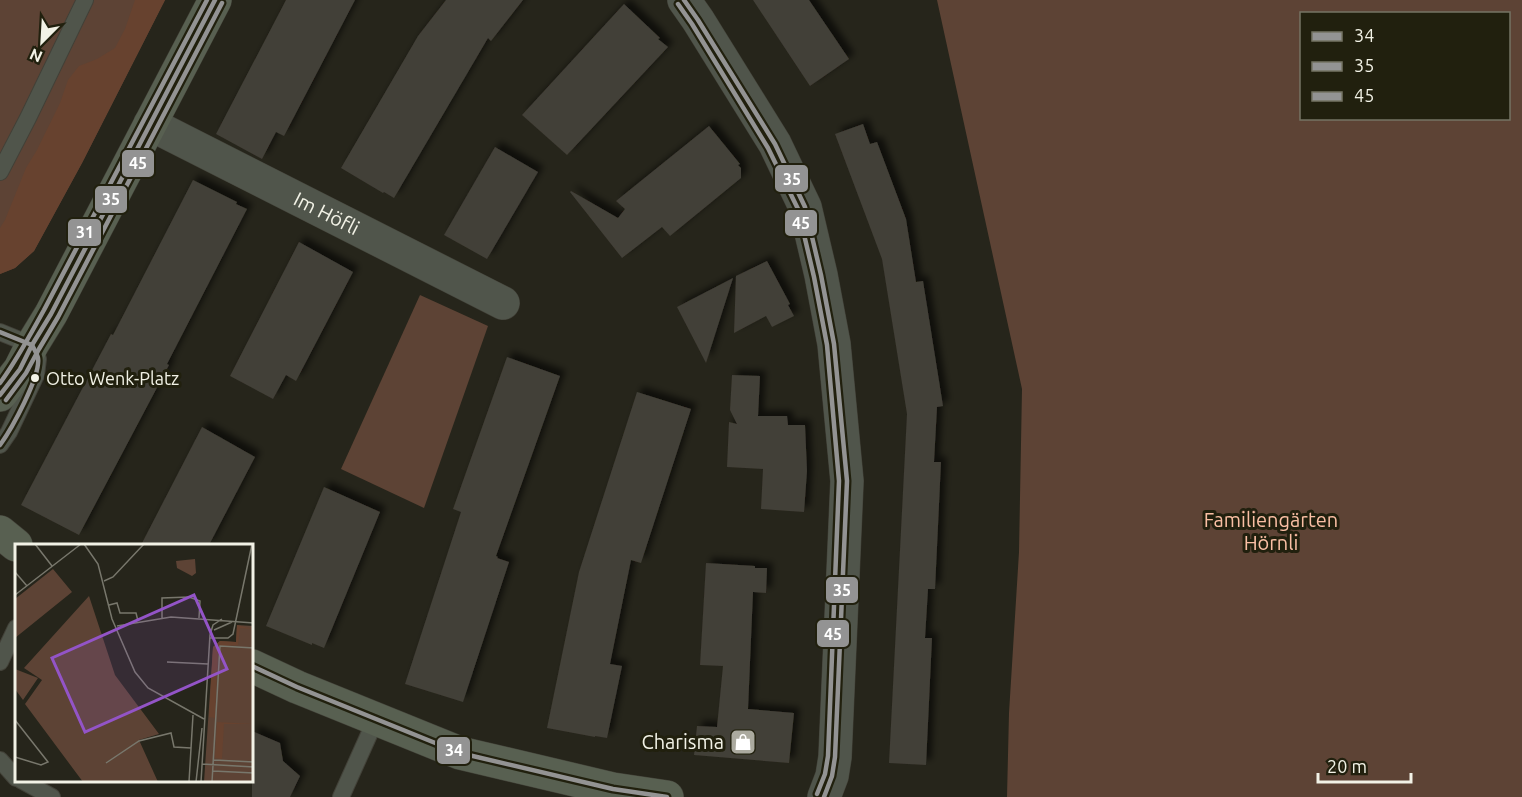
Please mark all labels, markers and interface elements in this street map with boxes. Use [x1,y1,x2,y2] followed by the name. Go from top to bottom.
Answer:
[12,12,72,72] north arrow
[1300,12,1510,120] legend
[1354,25,1374,45] text: 34
[27,45,45,66] text: N
[1354,55,1374,75] text: 35
[1354,85,1374,105] text: 45
[121,149,155,178] line badge: 45
[129,154,147,172] text: 45
[774,164,809,193] line badge: 35
[783,170,801,188] text: 35
[94,185,128,214] line badge: 35
[290,187,363,239] street label: Im Höfli
[102,190,120,208] text: 35
[784,209,818,237] line badge: 45
[792,214,810,232] text: 45
[67,218,102,247] line badge: 31
[76,223,94,241] text: 31
[46,368,179,388] place label: Otto Wenk-Platz
[29,372,41,384] marker: Otto Wenk-Platz
[1204,508,1338,554] park label: Familiengärten Hörnli
[15,544,254,782] inset map
[825,576,859,604] line badge: 35
[833,581,851,599] text: 35
[816,619,850,648] line badge: 45
[824,625,842,643] text: 45
[728,727,758,757] shop icon: Charisma
[641,730,724,753] place label: Charisma
[436,736,471,765] line badge: 34
[445,741,463,759] text: 34
[1318,746,1411,784] scale bar
[1327,756,1367,776] text: 20 m

